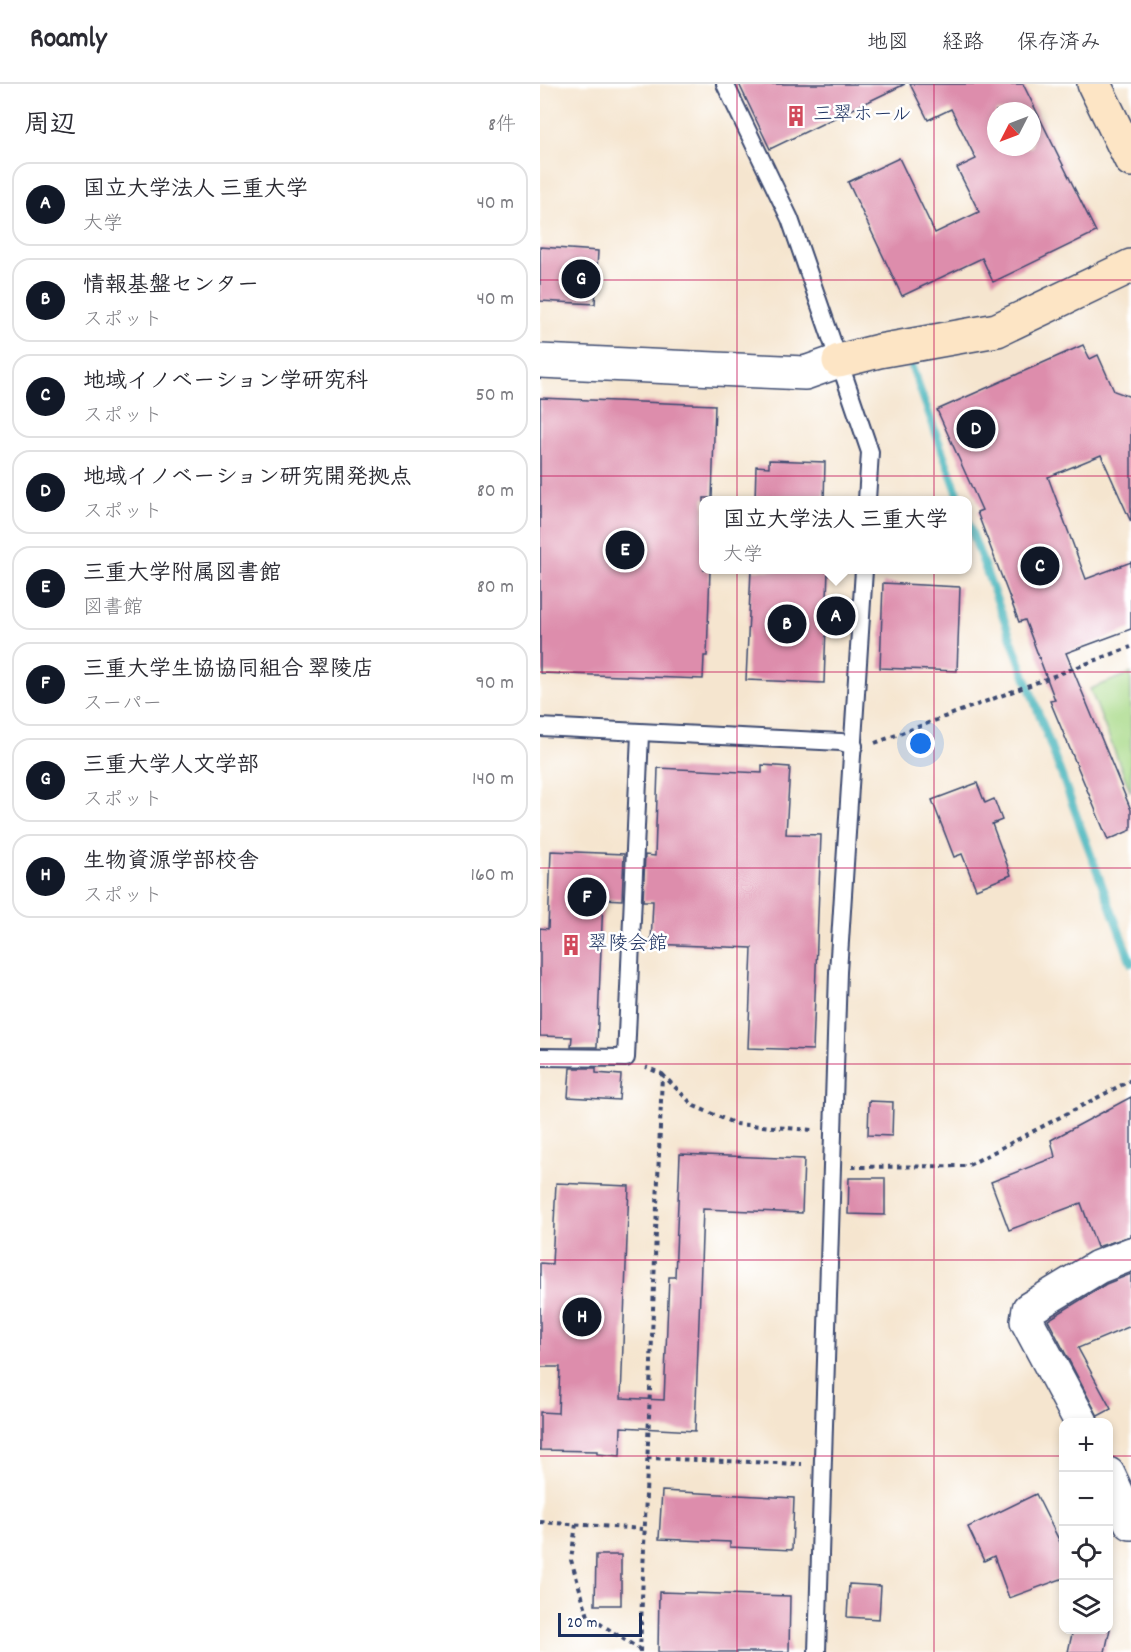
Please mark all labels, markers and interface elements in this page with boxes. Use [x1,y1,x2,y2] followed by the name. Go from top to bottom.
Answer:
[30,21,106,61] text: Roamly
[867,29,909,59] text: 地図
[942,29,984,59] text: 経路
[1017,29,1101,59] text: 保存済み
[813,102,912,130] place label: 三翠ホール
[987,102,1041,156] north arrow
[784,104,808,128] building icon: 三翠ホール
[24,108,76,145] text: 周辺
[488,112,516,140] text: 8件
[83,175,308,206] text: 国立大学法人 三重大学
[40,190,51,218] text: A
[476,190,514,218] text: 40 m
[83,211,123,239] text: 大学
[562,256,600,302] pin: G
[83,271,259,302] text: 情報基盤センター
[41,286,50,314] text: B
[476,286,514,314] text: 40 m
[83,307,163,335] text: スポット
[83,367,368,398] text: 地域イノベーション学研究科
[41,382,50,410] text: C
[476,382,514,410] text: 50 m
[83,403,163,431] text: スポット
[956,406,996,452] pin: D
[83,463,412,494] text: 地域イノベーション研究開発拠点
[40,478,51,506] text: D
[477,478,514,506] text: 80 m
[699,496,972,574] popup
[83,499,163,527] text: スポット
[723,506,948,537] text: 国立大学法人 三重大学
[606,528,644,572] pin: E
[723,542,763,570] text: 大学
[1020,544,1060,588] pin: C
[83,559,281,590] text: 三重大学附属図書館
[41,574,50,602] text: E
[477,574,514,602] text: 80 m
[816,594,856,638] pin: A
[83,595,143,623] text: 図書館
[768,602,806,646] pin: B
[83,655,374,686] text: 三重大学生協協同組合 翠陵店
[41,670,50,698] text: F
[476,670,514,698] text: 90 m
[83,691,162,719] text: スーパー
[906,729,935,758] your location
[83,751,259,782] text: 三重大学人文学部
[40,766,51,794] text: G
[472,766,514,794] text: 140 m
[83,787,163,815] text: スポット
[83,847,259,878] text: 生物資源学部校舎
[40,862,51,890] text: H
[471,862,514,890] text: 160 m
[568,874,606,920] pin: F
[83,883,163,911] text: スポット
[588,931,668,959] place label: 翠陵会館
[559,933,583,957] building icon: 翠陵会館
[562,1294,602,1340] pin: H
[1059,1418,1113,1634] map controls
[1059,1418,1113,1472] button: +
[1059,1472,1113,1526] button: −
[1059,1526,1113,1580] button: locate
[1059,1580,1113,1634] button: layers
[558,1610,642,1638] scale bar
[567,1612,597,1635] text: 20 m

